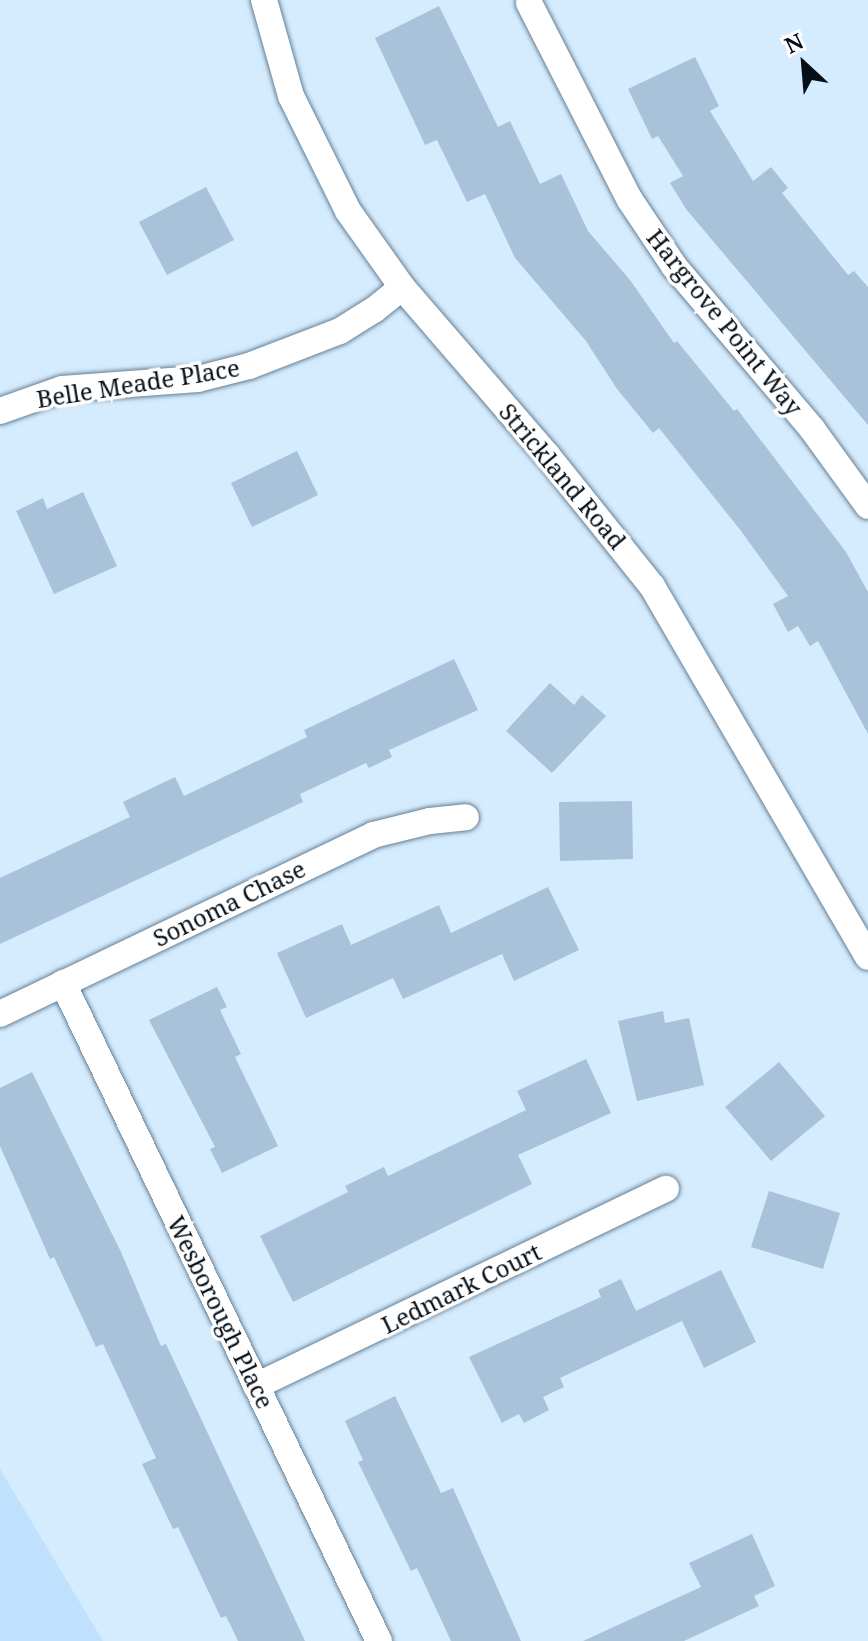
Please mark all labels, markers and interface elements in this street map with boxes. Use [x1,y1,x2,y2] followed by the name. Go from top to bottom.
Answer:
[764,24,844,104] north arrow
[779,25,808,60] text: N
[641,223,809,421] street label: Hargrove Point Way
[34,353,242,413] street label: Belle Meade Place
[494,397,632,555] street label: Strickland Road
[148,854,310,952] street label: Sonoma Chase
[162,1211,280,1413] street label: Wesborough Place
[377,1237,545,1339] street label: Ledmark Court

